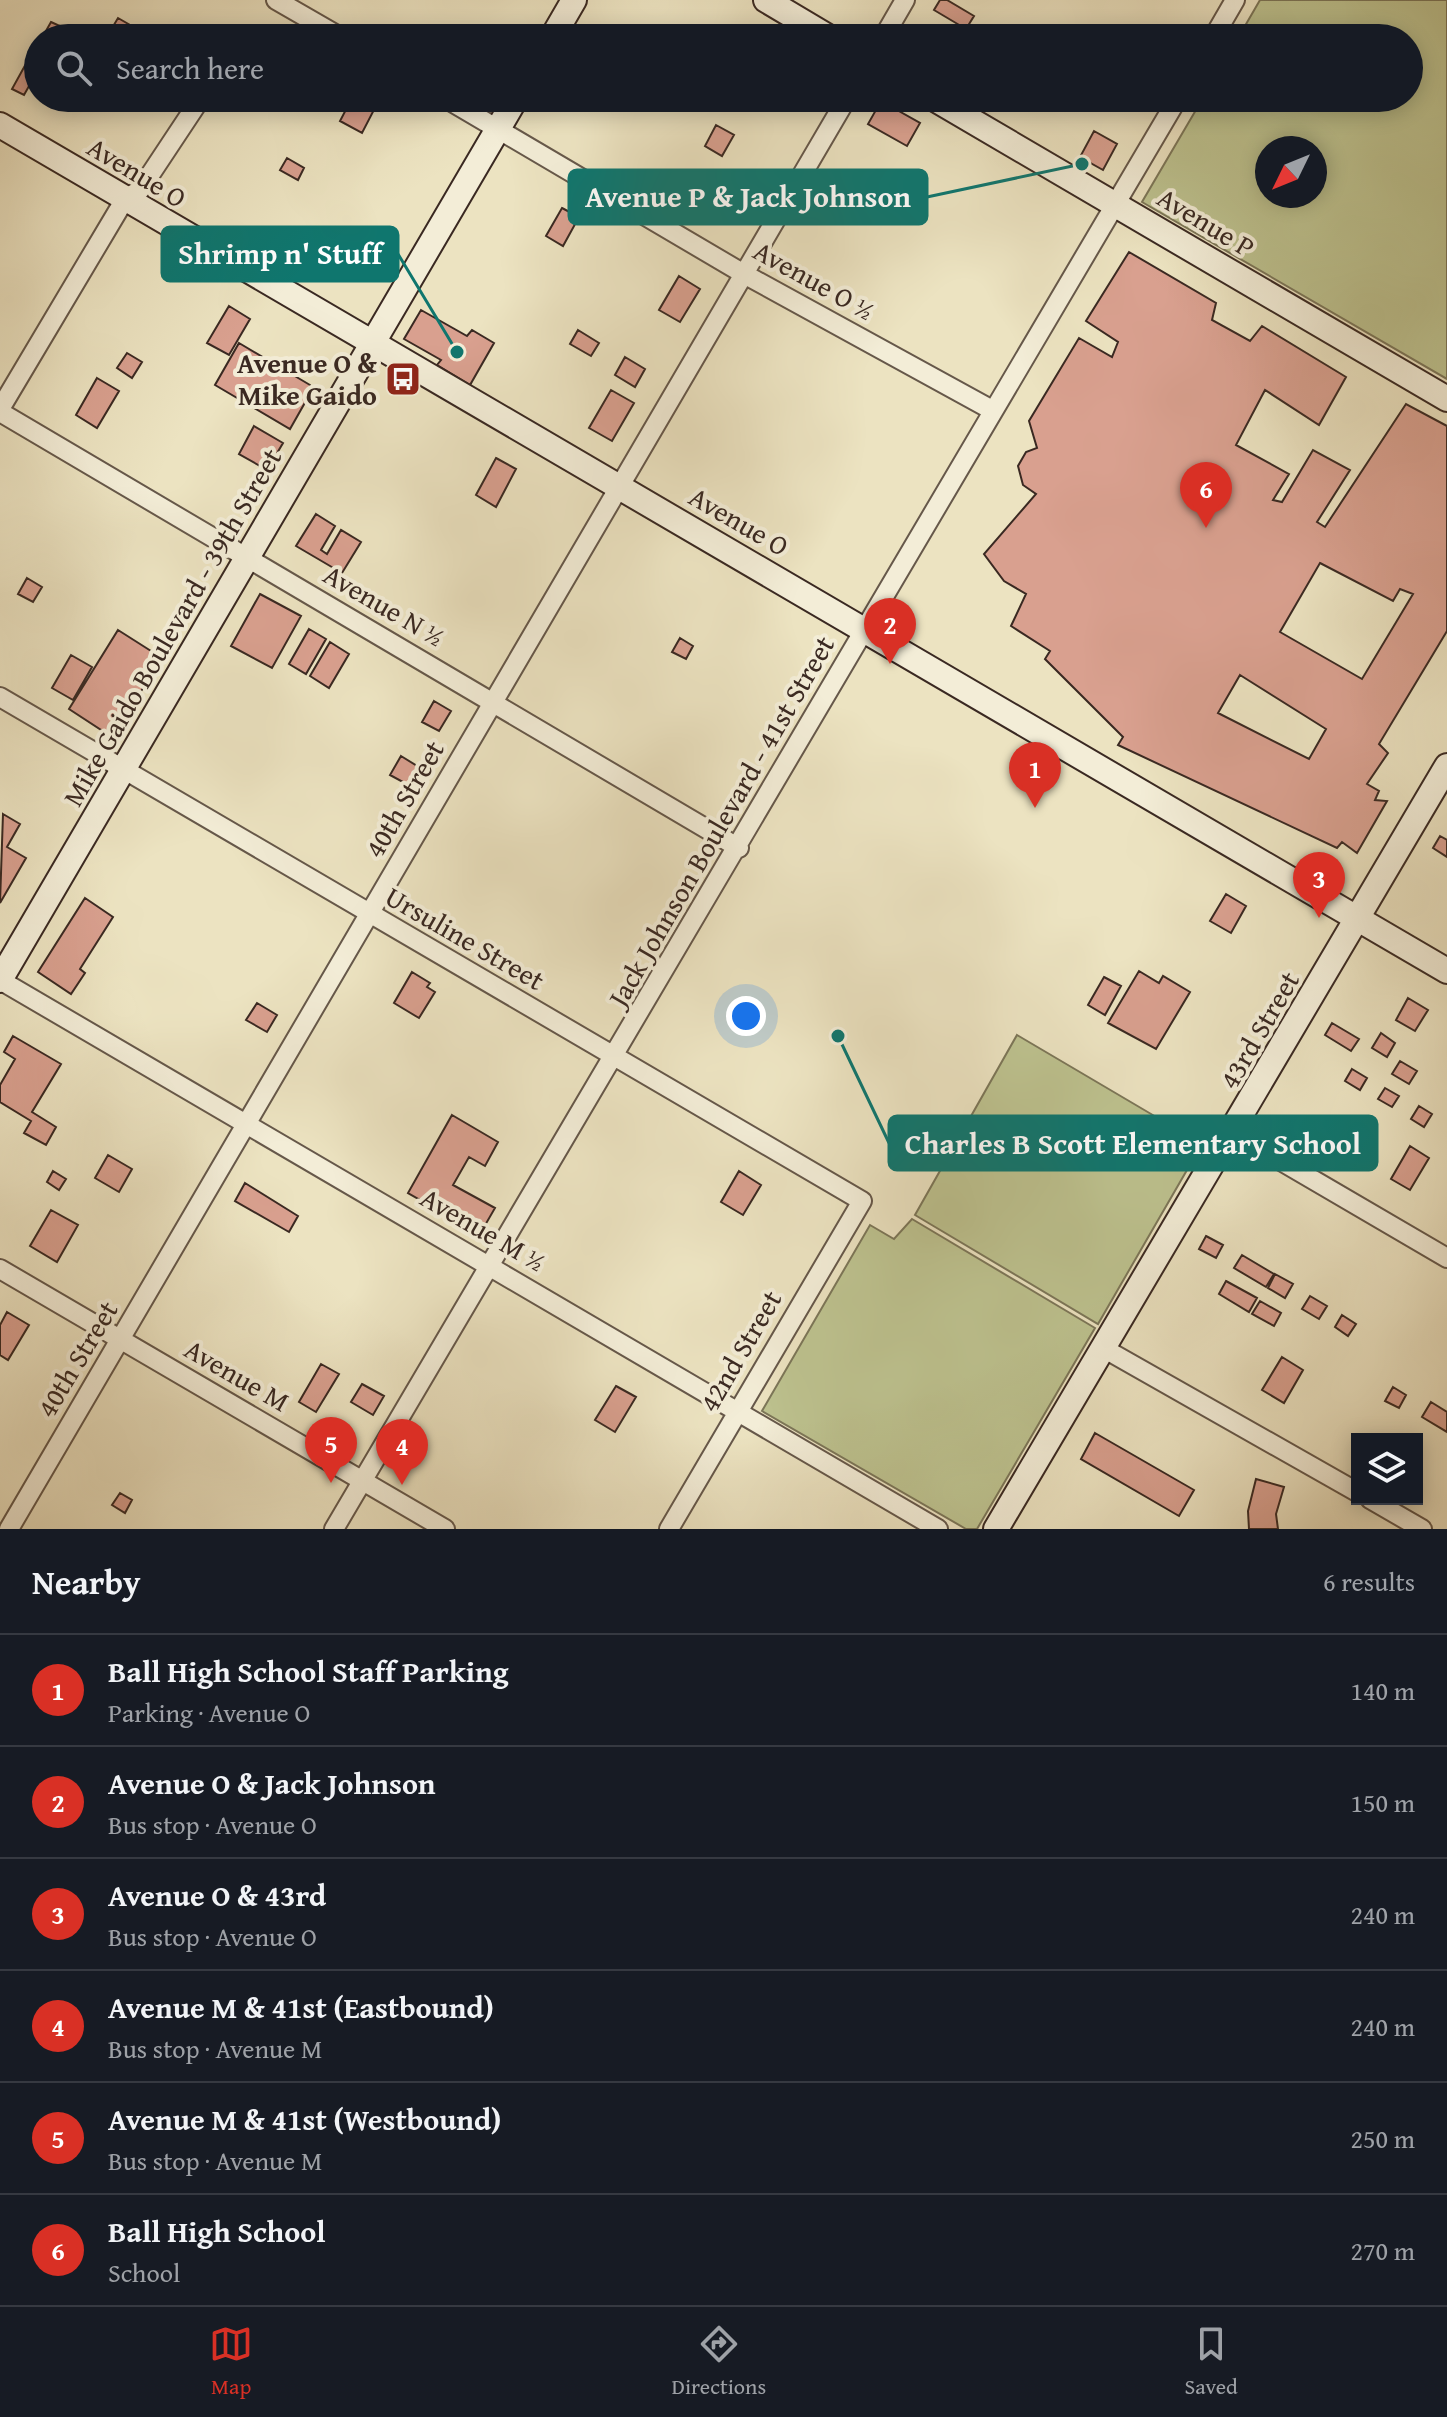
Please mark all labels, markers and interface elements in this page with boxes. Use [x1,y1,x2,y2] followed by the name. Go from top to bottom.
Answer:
[24,24,1423,112] search box
[52,46,96,90] icon: search
[116,46,264,90] text: Search here
[80,126,195,217] street label: Avenue O
[1255,136,1327,208] north arrow
[569,170,927,224] callout: Avenue P & Jack Johnson
[585,174,911,218] text: Avenue P & Jack Johnson
[1150,176,1263,267] street label: Avenue P
[162,227,398,281] callout: Shrimp n' Stuff
[747,230,882,330] street label: Avenue O ½
[178,231,385,275] text: Shrimp n' Stuff
[237,342,377,415] place label: Avenue O & Mike Gaido
[384,360,422,398] bus stop icon: Avenue O & Mike Gaido
[52,440,291,813] street label: Mike Gaido Boulevard - 39th Street
[1180,462,1232,528] pin: 6
[682,476,797,566] street label: Avenue O
[316,553,452,656] street label: Avenue N ½
[864,598,916,664] pin: 2
[596,628,844,1016] street label: Jack Johnson Boulevard - 41st Street
[353,732,454,865] street label: 40th Street
[1009,742,1061,808] pin: 1
[1293,852,1345,918] pin: 3
[378,875,553,1000] street label: Ursuline Street
[1208,963,1309,1096] street label: 43rd Street
[726,996,766,1036] your location
[889,1116,1377,1170] callout: Charles B Scott Elementary School
[905,1121,1361,1165] text: Charles B Scott Elementary School
[413,1176,553,1281] street label: Avenue M ½
[688,1282,791,1419] street label: 42nd Street
[26,1293,128,1425] street label: 40th Street
[177,1328,297,1421] street label: Avenue M
[305,1417,357,1483] pin: 5
[376,1419,428,1485] pin: 4
[1351,1433,1423,1505] map controls
[1351,1433,1423,1505] button: layers
[32,1557,141,1606] text: Nearby
[1323,1562,1415,1601] text: 6 results
[108,1649,509,1693] text: Ball High School Staff Parking
[51,1671,65,1710] text: 1
[1350,1671,1415,1710] text: 140 m
[108,1693,310,1732] text: Parking · Avenue O
[108,1761,436,1805] text: Avenue O & Jack Johnson
[51,1783,65,1822] text: 2
[1350,1783,1415,1822] text: 150 m
[108,1805,317,1844] text: Bus stop · Avenue O
[108,1873,326,1917] text: Avenue O & 43rd
[51,1895,65,1934] text: 3
[1350,1895,1415,1934] text: 240 m
[108,1917,317,1956] text: Bus stop · Avenue O
[108,1985,494,2029] text: Avenue M & 41st (Eastbound)
[51,2007,65,2046] text: 4
[1350,2007,1415,2046] text: 240 m
[108,2029,322,2068] text: Bus stop · Avenue M
[108,2097,501,2141] text: Avenue M & 41st (Westbound)
[51,2119,65,2158] text: 5
[1350,2119,1415,2158] text: 250 m
[108,2141,322,2180] text: Bus stop · Avenue M
[108,2209,325,2253] text: Ball High School
[51,2231,65,2270] text: 6
[1350,2231,1415,2270] text: 270 m
[108,2253,180,2292] text: School
[209,2322,253,2402] tab: Map
[672,2322,766,2402] tab: Directions
[1185,2322,1238,2402] tab: Saved

